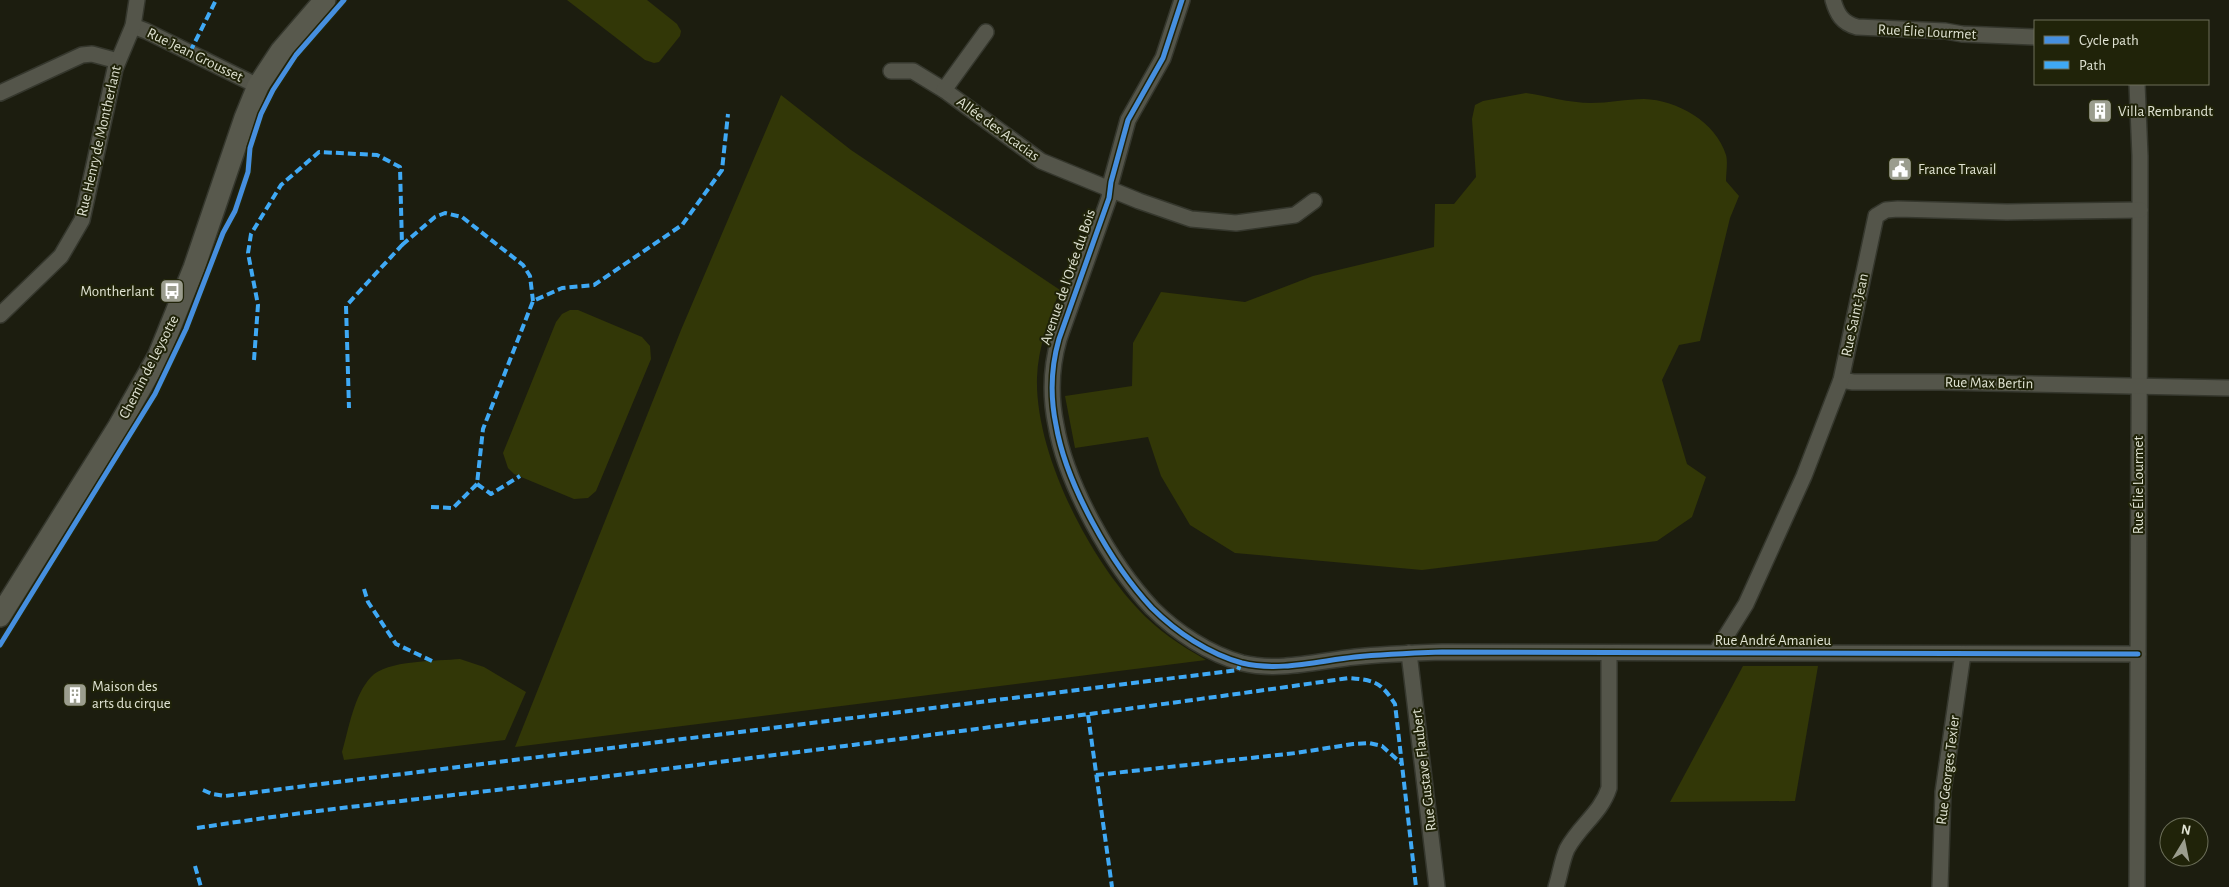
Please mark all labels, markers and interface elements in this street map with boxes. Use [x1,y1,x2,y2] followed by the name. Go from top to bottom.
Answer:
[1877,20,1977,42] street label: Rue Élie Lourmet
[2034,20,2209,85] legend
[145,25,246,85] street label: Rue Jean Grousset
[2079,33,2139,48] text: Cycle path
[2079,58,2106,73] text: Path
[74,64,124,218] street label: Rue Henry de Montherlant
[954,94,1042,164] street label: Allée des Acacias
[2087,98,2113,124] building icon: Villa Rembrandt
[2118,104,2213,119] place label: Villa Rembrandt
[1887,156,1913,182] public building icon: France Travail
[1918,162,1997,177] place label: France Travail
[1038,207,1098,347] street label: Avenue de l'Orée du Bois
[1839,272,1871,358] street label: Rue Saint-Jean
[159,278,185,304] bus stop icon: Montherlant
[80,284,154,299] place label: Montherlant
[116,313,182,421] street label: Chemin de Leysotte
[1945,375,2033,391] street label: Rue Max Bertin
[2129,436,2146,534] street label: Rue Élie Lourmet
[1715,633,1832,648] street label: Rue André Amanieu
[92,679,171,711] place label: Maison des arts du cirque
[62,682,88,708] building icon: Maison des arts du cirque
[1409,708,1439,832] street label: Rue Gustave Flaubert
[1934,714,1962,826] street label: Rue Georges Texier
[2159,817,2209,867] north arrow
[2180,822,2192,838] text: N

